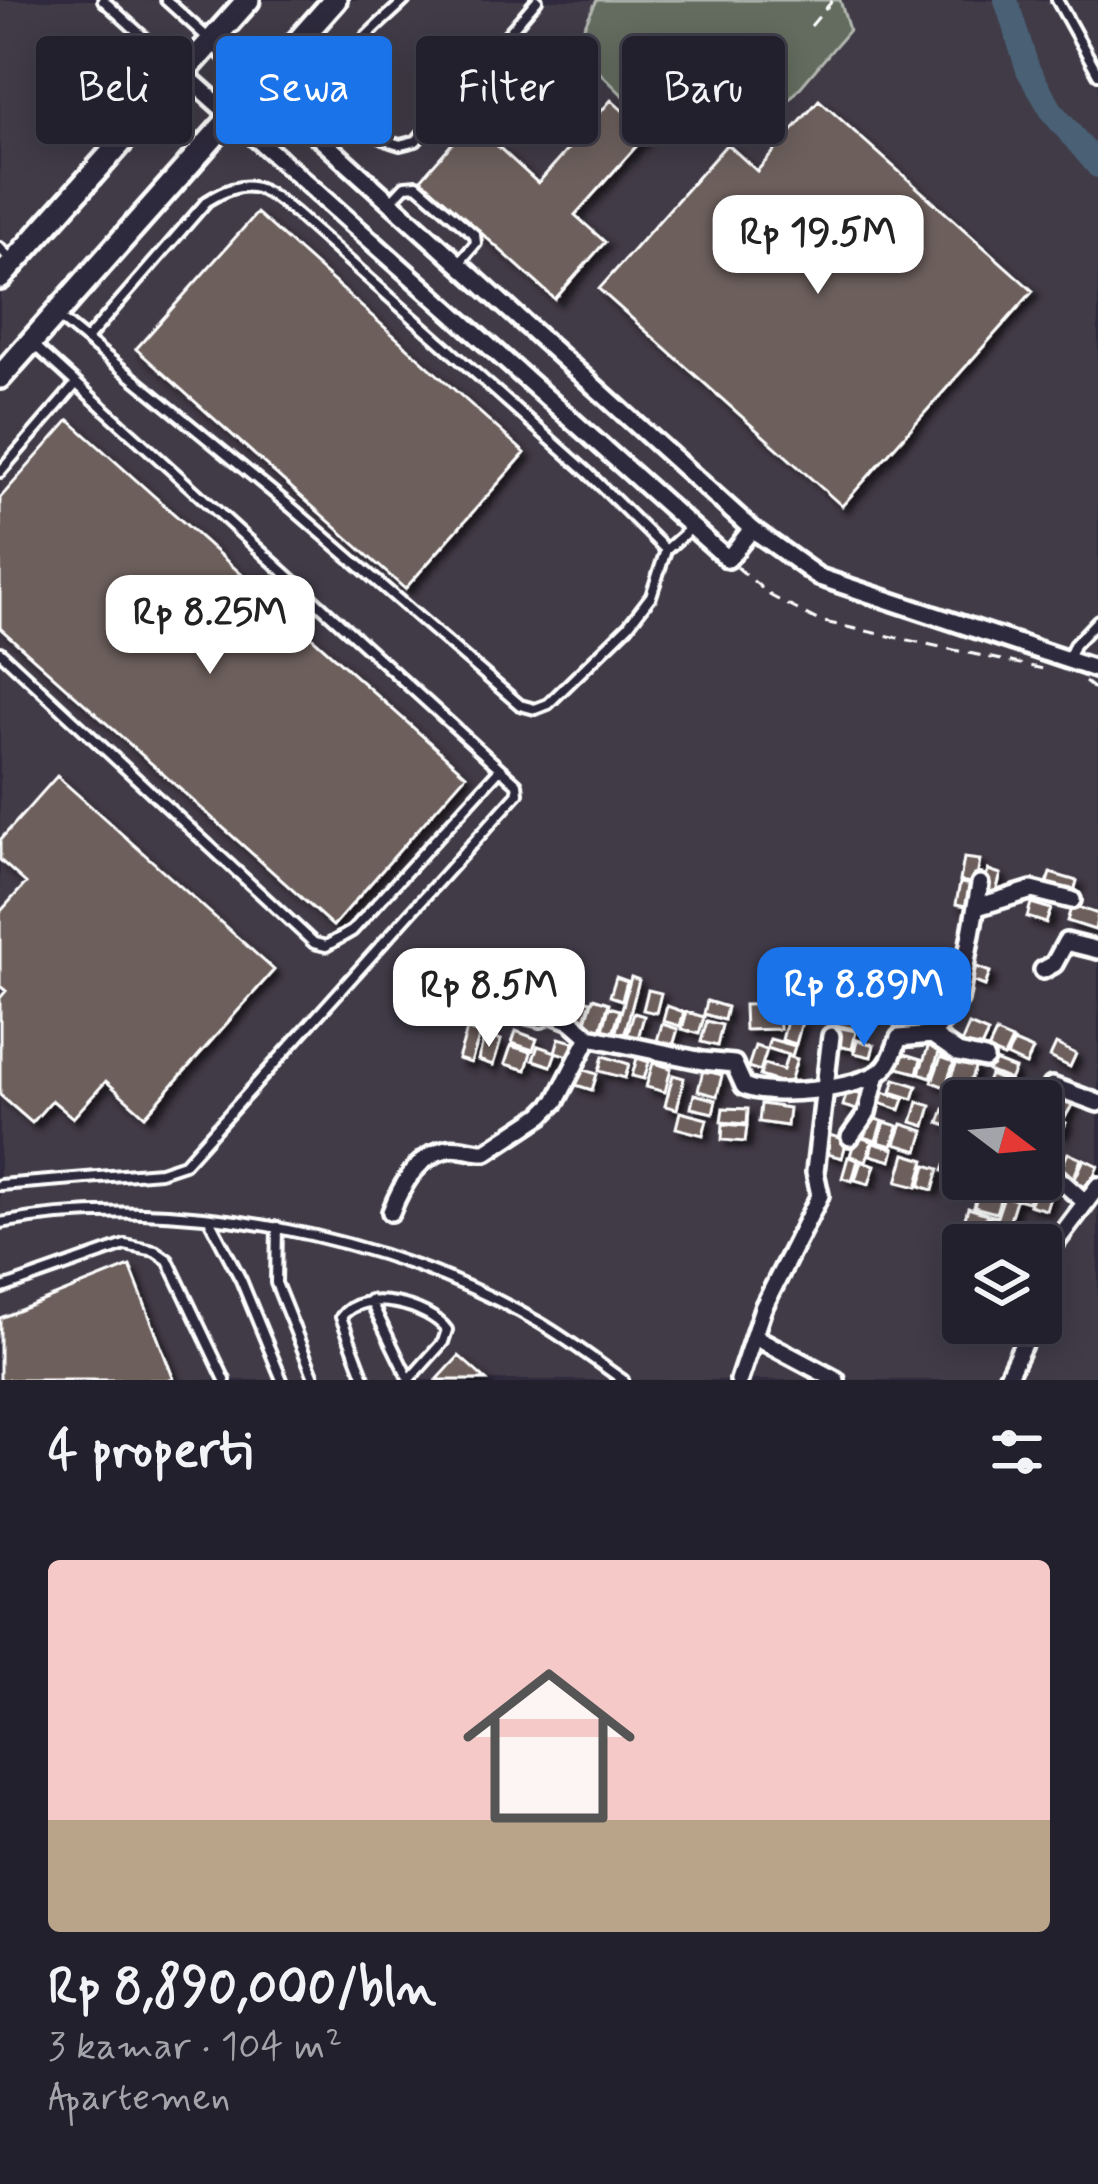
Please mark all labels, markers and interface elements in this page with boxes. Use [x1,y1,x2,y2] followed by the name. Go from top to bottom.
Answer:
[36,36,192,144] chip: Beli
[216,36,392,144] chip: Sewa
[416,36,598,144] chip: Filter
[622,36,785,144] chip: Baru
[694,195,942,297] pin: Rp 19.5M
[740,208,896,259] text: Rp 19.5M
[86,575,334,677] pin: Rp 8.25M
[133,588,287,639] text: Rp 8.25M
[740,947,988,1049] pin: Rp 8.89M
[378,948,600,1050] pin: Rp 8.5M
[784,960,944,1011] text: Rp 8.89M
[420,961,558,1012] text: Rp 8.5M
[942,1080,1062,1200] north arrow
[942,1080,1062,1344] map controls
[942,1224,1062,1344] button: layers
[48,1419,252,1485] text: 4 properti
[984,1419,1050,1485] icon: filters
[441,1638,657,1854] icon: home
[48,1956,436,2022] text: Rp 8,890,000/bln
[48,2022,342,2073] text: 3 kamar · 104 m²
[48,2073,230,2124] text: Apartemen

